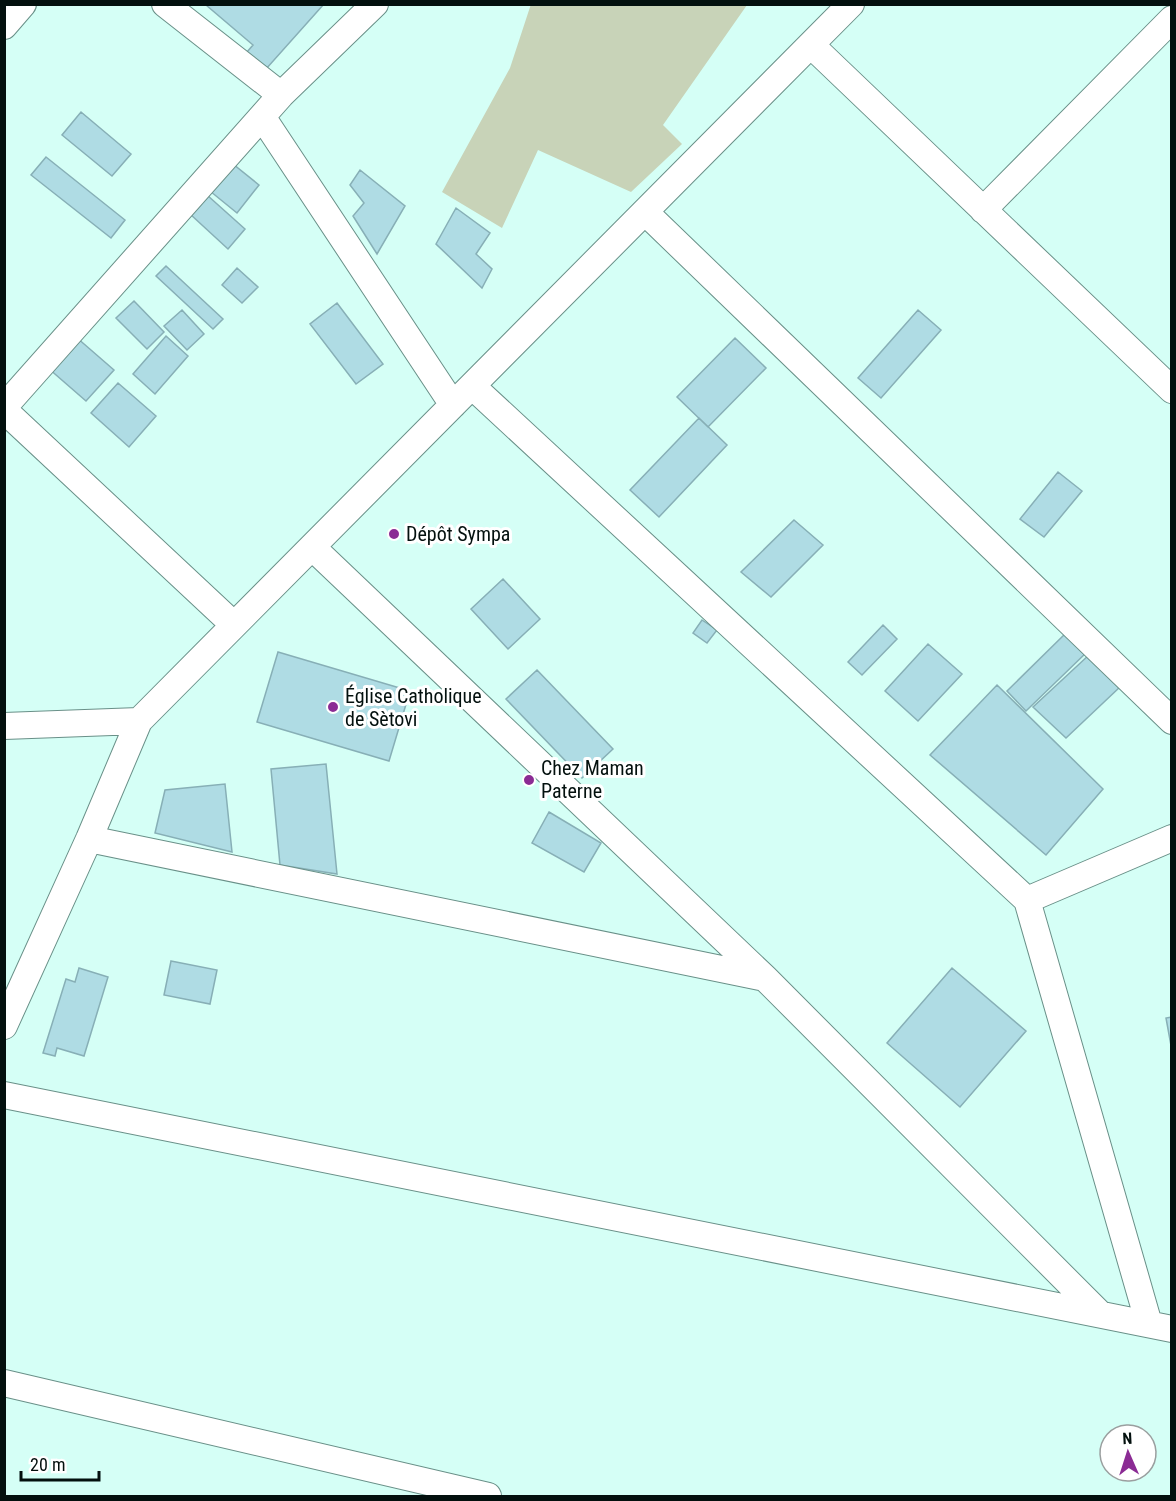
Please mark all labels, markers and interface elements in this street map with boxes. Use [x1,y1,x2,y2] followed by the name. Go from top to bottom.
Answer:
[406,522,510,546] place label: Dépôt Sympa
[387,527,401,541] marker: Dépôt Sympa
[345,684,482,731] place label: Église Catholique de Sètovi
[326,700,340,714] marker: Église Catholique de Sètovi
[541,756,644,803] place label: Chez Maman Paterne
[522,773,536,787] marker: Chez Maman Paterne
[1098,1423,1158,1483] north arrow
[1122,1429,1133,1448] text: N
[21,1444,99,1482] scale bar
[30,1454,65,1475] text: 20 m

